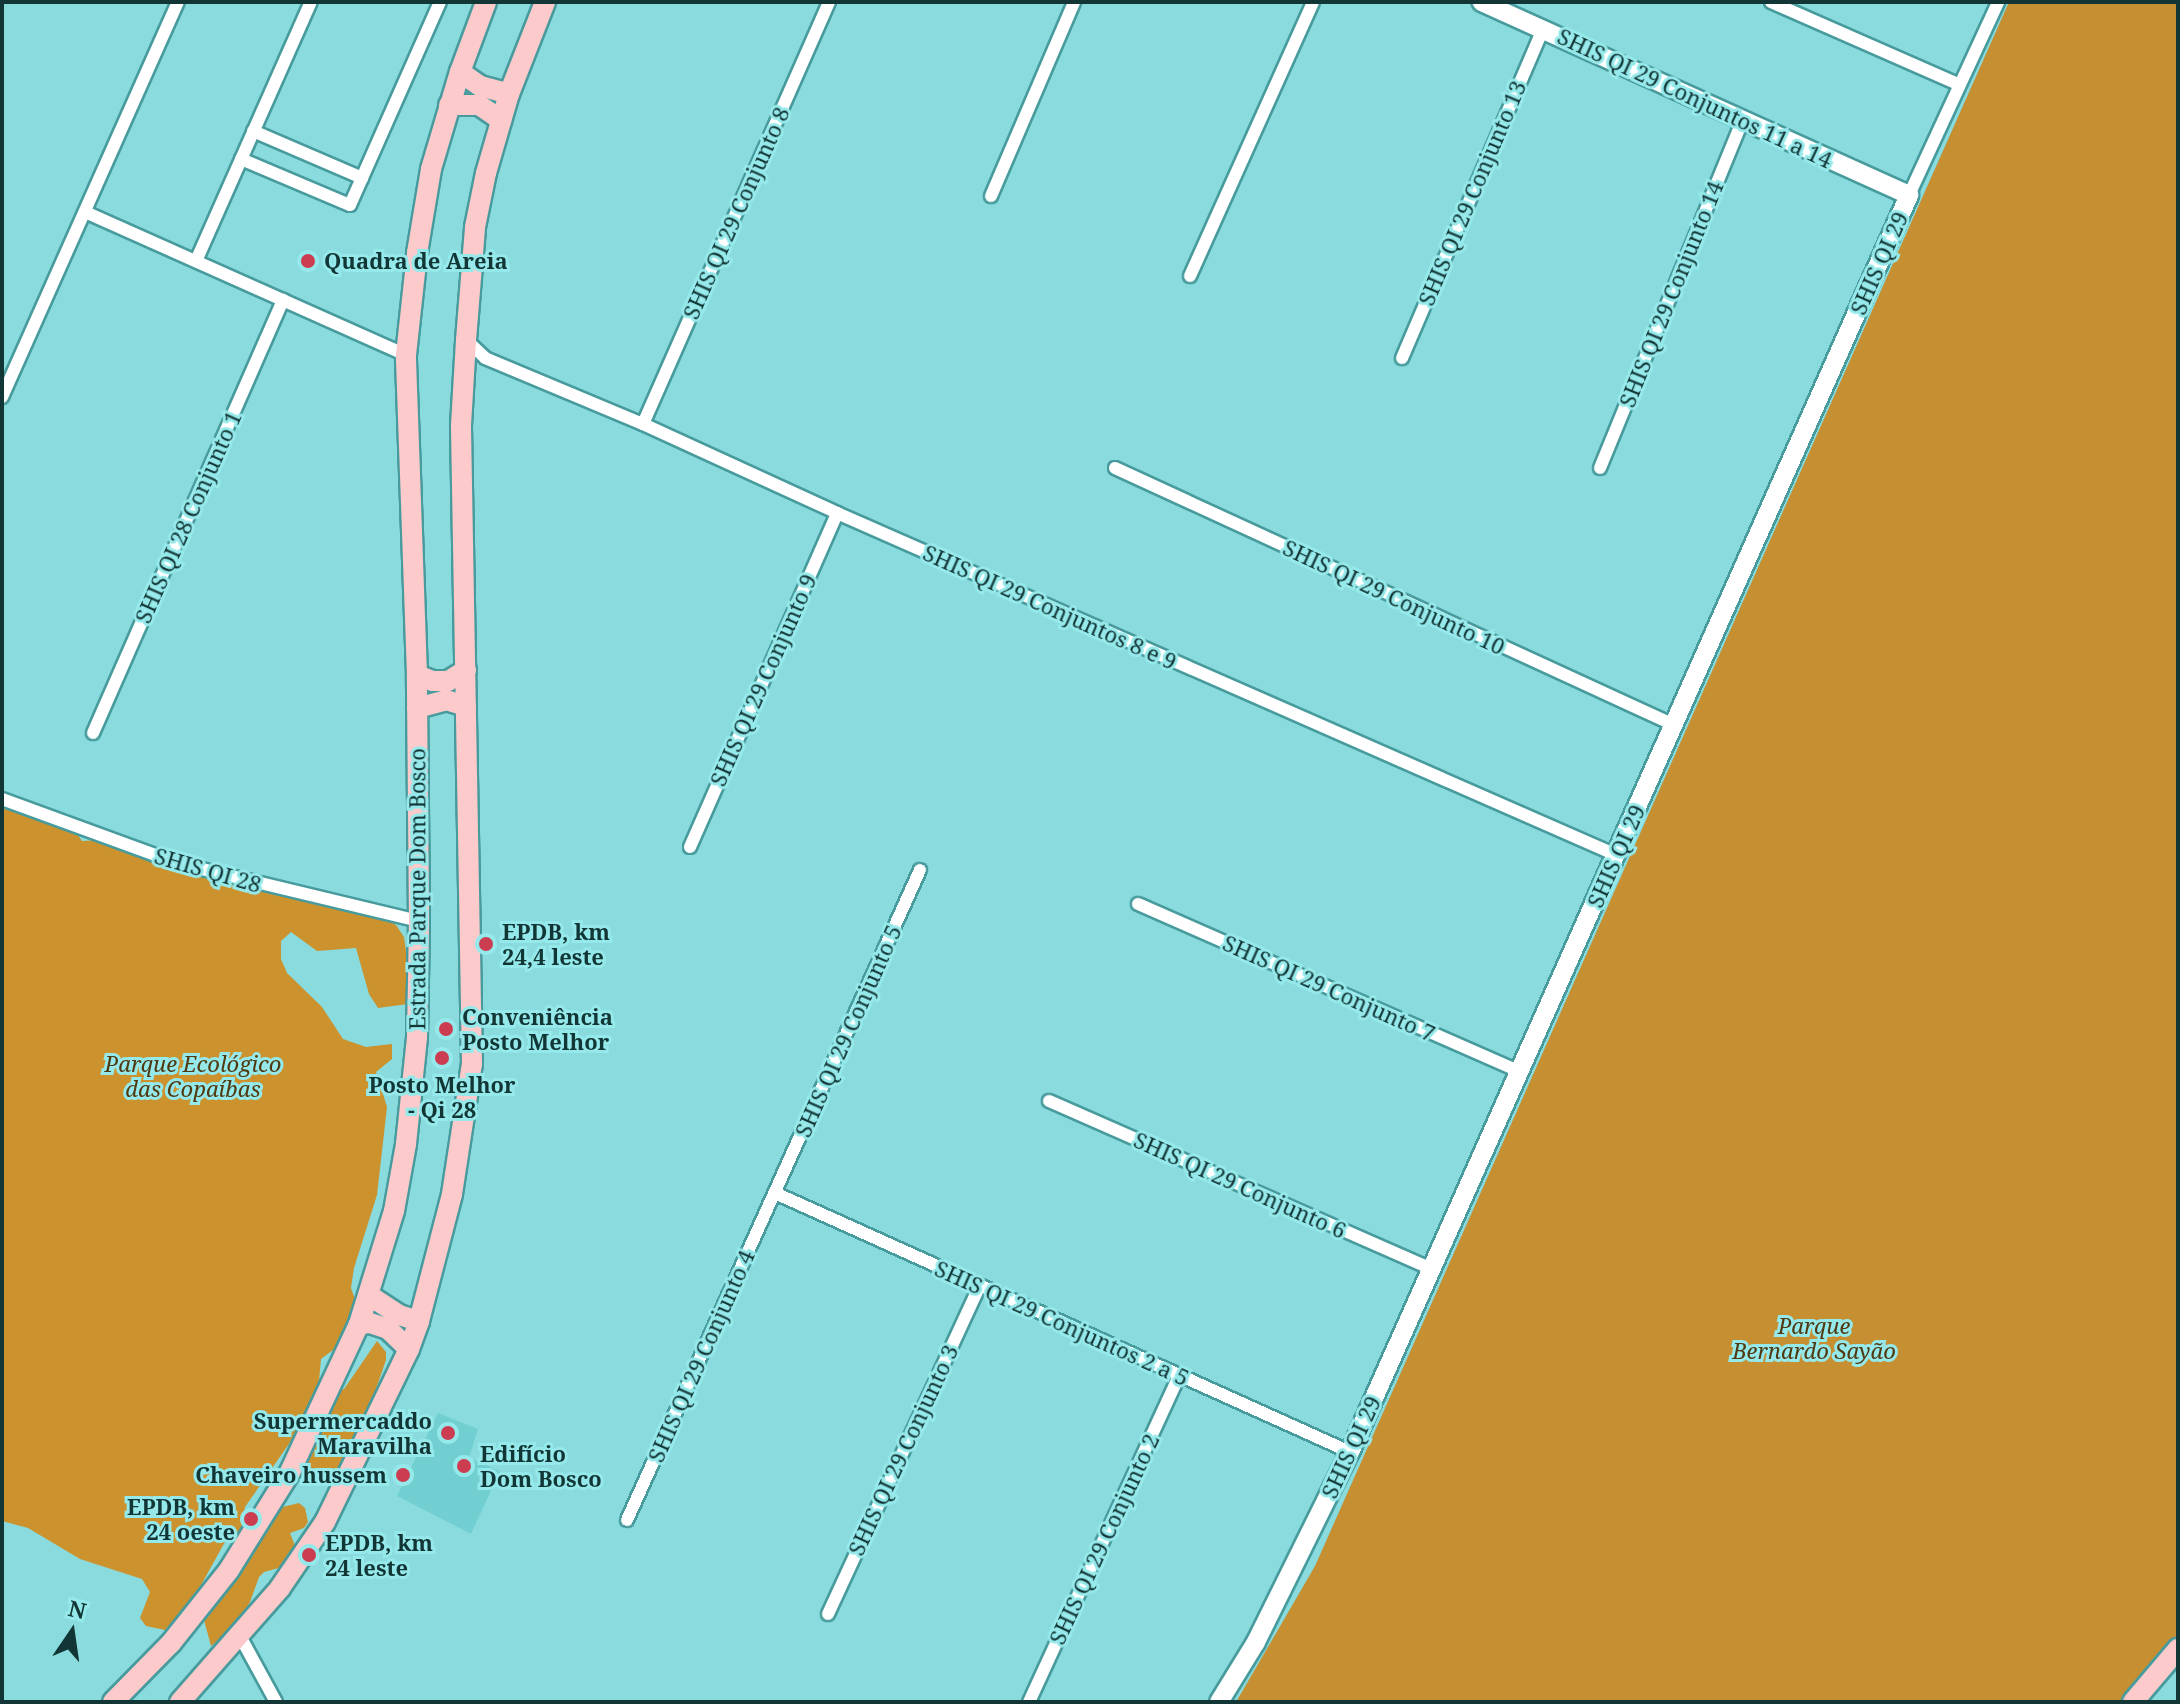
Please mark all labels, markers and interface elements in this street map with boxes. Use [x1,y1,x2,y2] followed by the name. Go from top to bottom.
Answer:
[1554,23,1836,173] street label: SHIS QI 29 Conjuntos 11 a 14
[1413,77,1531,309] street label: SHIS QI 29 Conjunto 13
[677,103,795,323] street label: SHIS QI 29 Conjunto 8
[1614,177,1728,411] street label: SHIS QI 29 Conjunto 14
[1845,207,1913,319] street label: SHIS QI 29
[324,248,508,274] place label: Quadra de Areia
[299,252,317,270] marker: Quadra de Areia
[129,407,247,627] street label: SHIS QI 28 Conjunto 1
[1279,534,1509,660] street label: SHIS QI 29 Conjunto 10
[919,539,1181,675] street label: SHIS QI 29 Conjuntos 8 e 9
[704,570,822,790] street label: SHIS QI 29 Conjunto 9
[404,748,430,1030] street label: Estrada Parque Dom Bosco
[1582,800,1650,912] street label: SHIS QI 29
[152,842,264,898] street label: SHIS QI 28
[502,918,610,970] place label: EPDB, km 24,4 leste
[789,921,907,1141] street label: SHIS QI 29 Conjunto 5
[1219,929,1439,1047] street label: SHIS QI 29 Conjunto 7
[477,935,495,953] marker: EPDB, km 24,4 leste
[462,1003,613,1054] place label: Conveniência Posto Melhor
[437,1020,455,1038] marker: Conveniência Posto Melhor
[433,1049,451,1067] marker: Posto Melhor - Qi 28
[105,1050,281,1102] park label: Parque Ecológico das Copaíbas
[368,1071,516,1122] place label: Posto Melhor - Qi 28
[1130,1126,1350,1244] street label: SHIS QI 29 Conjunto 6
[642,1246,760,1466] street label: SHIS QI 29 Conjunto 4
[931,1255,1193,1391] street label: SHIS QI 29 Conjuntos 2 a 5
[1732,1312,1896,1364] park label: Parque Bernardo Sayão
[843,1341,963,1559] street label: SHIS QI 29 Conjunto 3
[1316,1392,1386,1502] street label: SHIS QI 29
[254,1407,432,1458] place label: Supermercaddo Maravilha
[439,1424,457,1442] marker: Supermercaddo Maravilha
[1044,1430,1164,1648] street label: SHIS QI 29 Conjunto 2
[480,1440,602,1492] place label: Edifício Dom Bosco
[455,1457,473,1475] marker: Edifício Dom Bosco
[195,1462,387,1488] place label: Chaveiro hussem
[394,1466,412,1484] marker: Chaveiro hussem
[127,1493,235,1544] place label: EPDB, km 24 oeste
[242,1510,260,1528] marker: EPDB, km 24 oeste
[325,1529,433,1580] place label: EPDB, km 24 leste
[300,1546,318,1564] marker: EPDB, km 24 leste
[32,1592,112,1672] north arrow
[66,1592,89,1625] text: N

